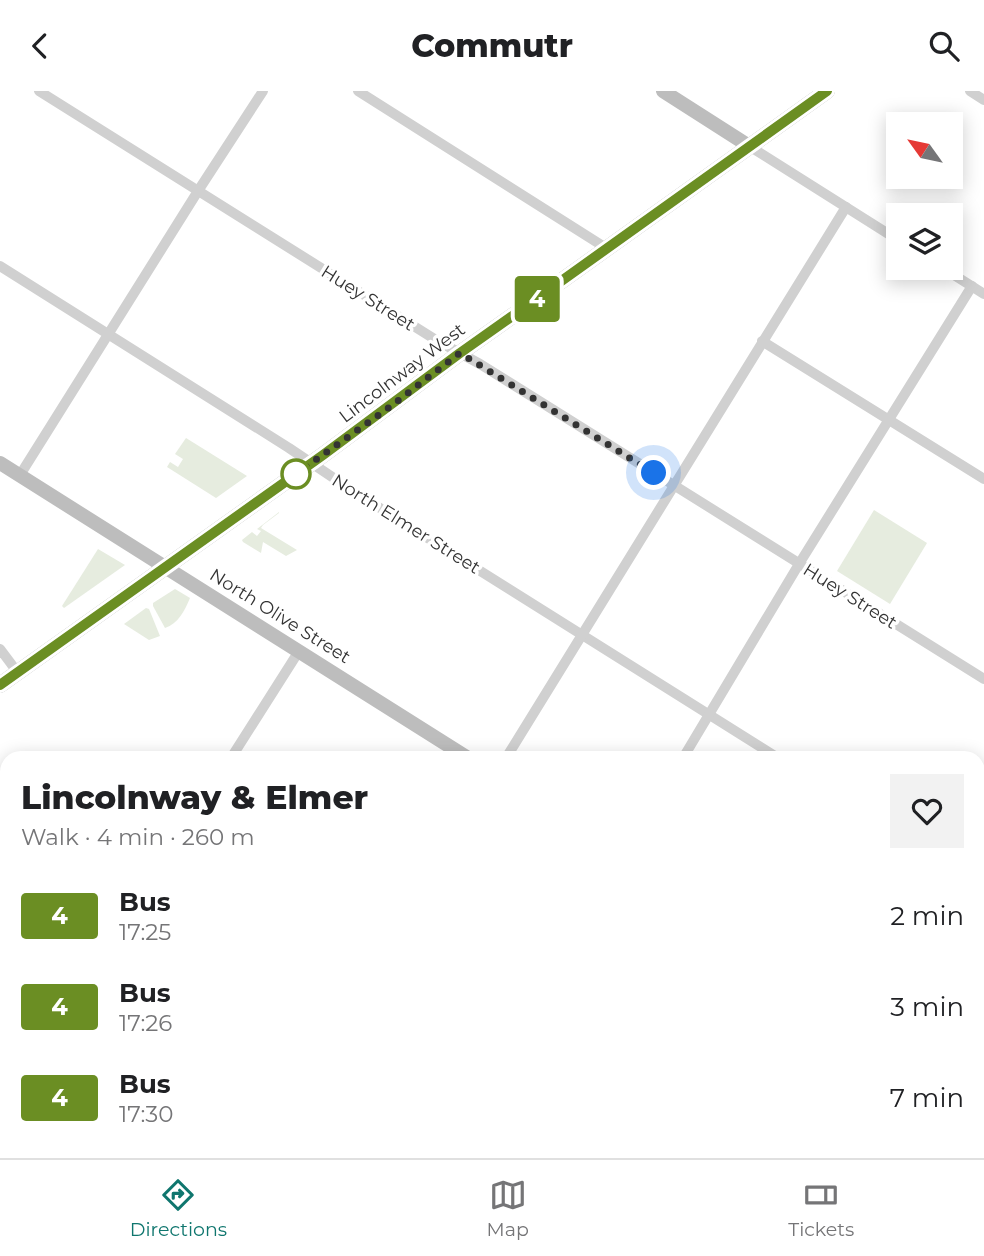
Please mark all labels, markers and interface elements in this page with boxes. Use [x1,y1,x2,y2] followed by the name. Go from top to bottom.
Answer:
[411,26,573,65] text: Commutr
[21,27,59,65] icon: back
[925,27,963,65] icon: search
[886,112,962,189] north arrow
[886,112,963,280] map controls
[886,203,963,280] button: layers
[317,260,419,336] street label: Huey Street
[514,276,560,322] line badge: 4
[529,284,545,313] text: 4
[335,319,469,427] street label: Lincolnway West
[636,455,671,490] your location
[281,459,311,489] unlabelled marker
[328,469,484,579] street label: North Elmer Street
[799,558,901,634] street label: Huey Street
[206,564,354,668] street label: North Olive Street
[890,774,964,848] button: heart
[21,777,368,817] text: Lincolnway & Elmer
[21,823,255,851] text: Walk · 4 min · 260 m
[119,886,171,918] text: Bus
[890,900,964,932] text: 2 min
[51,901,68,930] text: 4
[119,918,171,946] text: 17:25
[119,977,171,1009] text: Bus
[890,991,964,1023] text: 3 min
[51,992,68,1021] text: 4
[119,1009,172,1037] text: 17:26
[119,1068,171,1100] text: Bus
[890,1082,964,1114] text: 7 min
[51,1083,68,1112] text: 4
[119,1100,173,1128] text: 17:30
[130,1176,227,1241] tab: Directions
[487,1176,529,1241] tab: Map
[788,1176,854,1241] tab: Tickets

